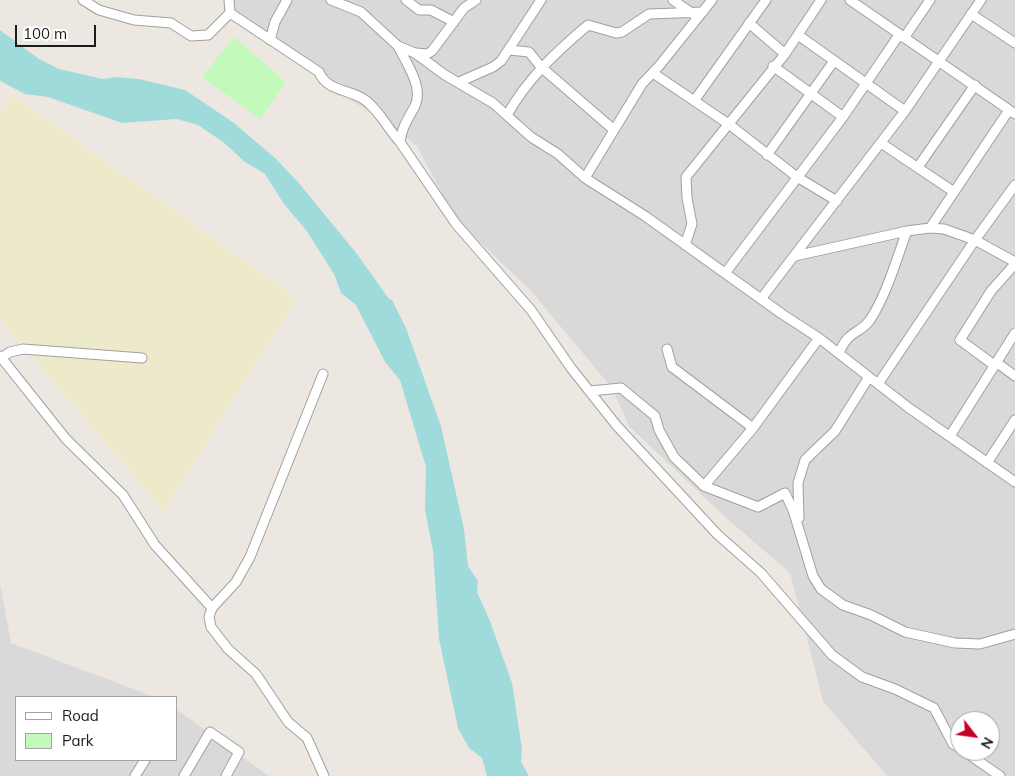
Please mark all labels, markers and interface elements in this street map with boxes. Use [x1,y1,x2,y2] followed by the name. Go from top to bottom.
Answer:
[18,15,99,47] scale bar
[23,24,67,43] text: 100 m
[15,696,178,761] legend
[62,706,99,725] text: Road
[950,711,1000,761] north arrow
[62,731,94,750] text: Park
[977,734,998,752] text: N

